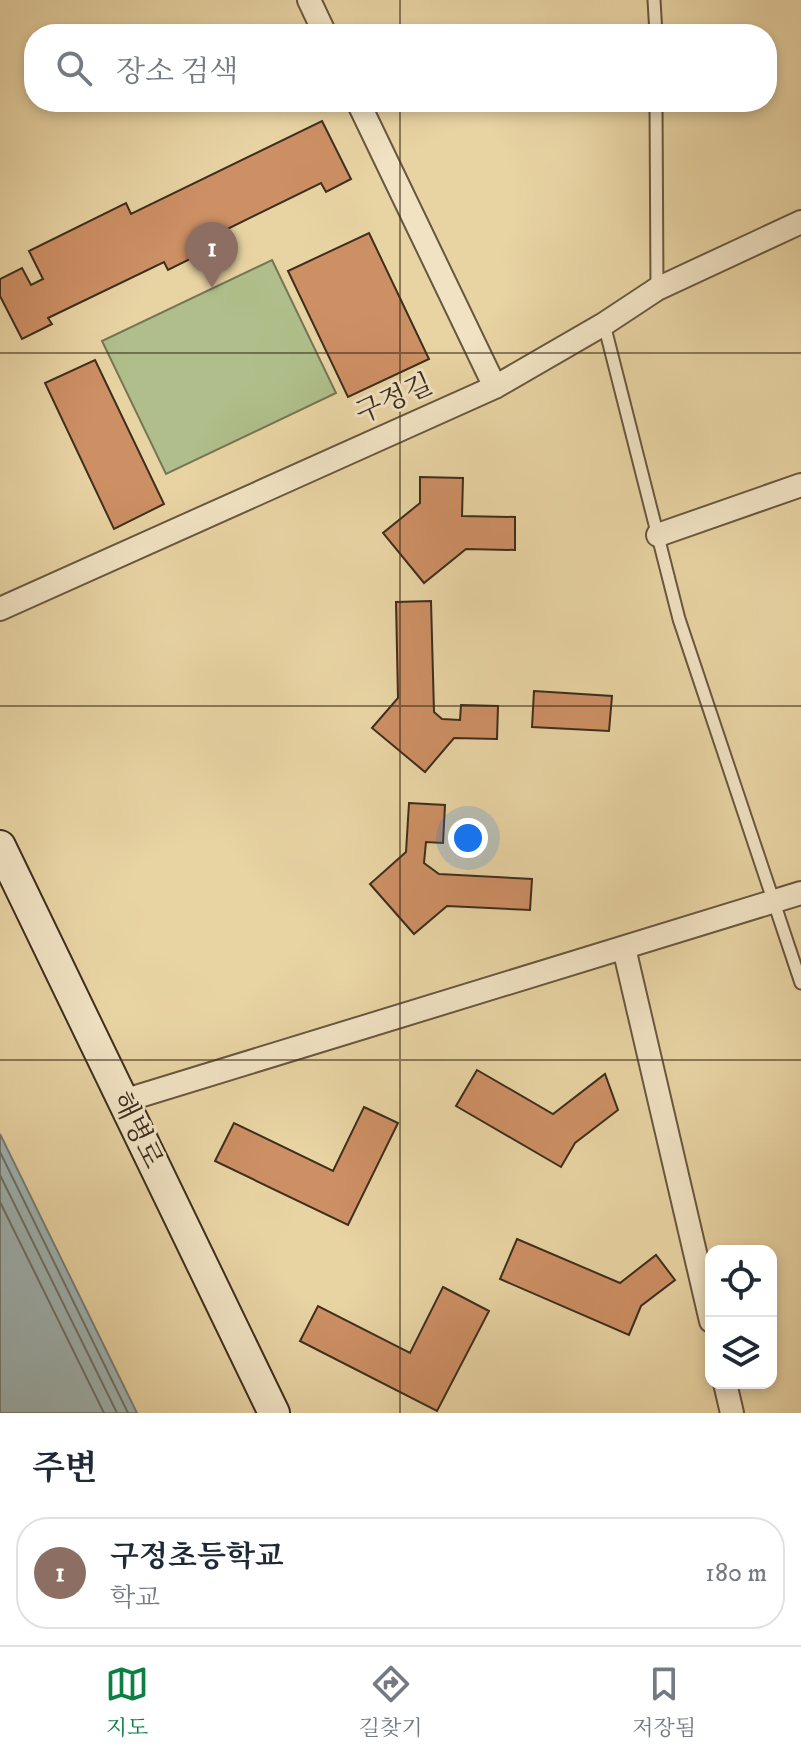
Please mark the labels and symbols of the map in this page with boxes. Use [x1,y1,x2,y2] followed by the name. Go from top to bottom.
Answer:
[186,222,238,288] pin: 1
[350,367,438,431] street label: 구정길
[448,818,488,858] your location
[103,1086,171,1174] street label: 해병로

